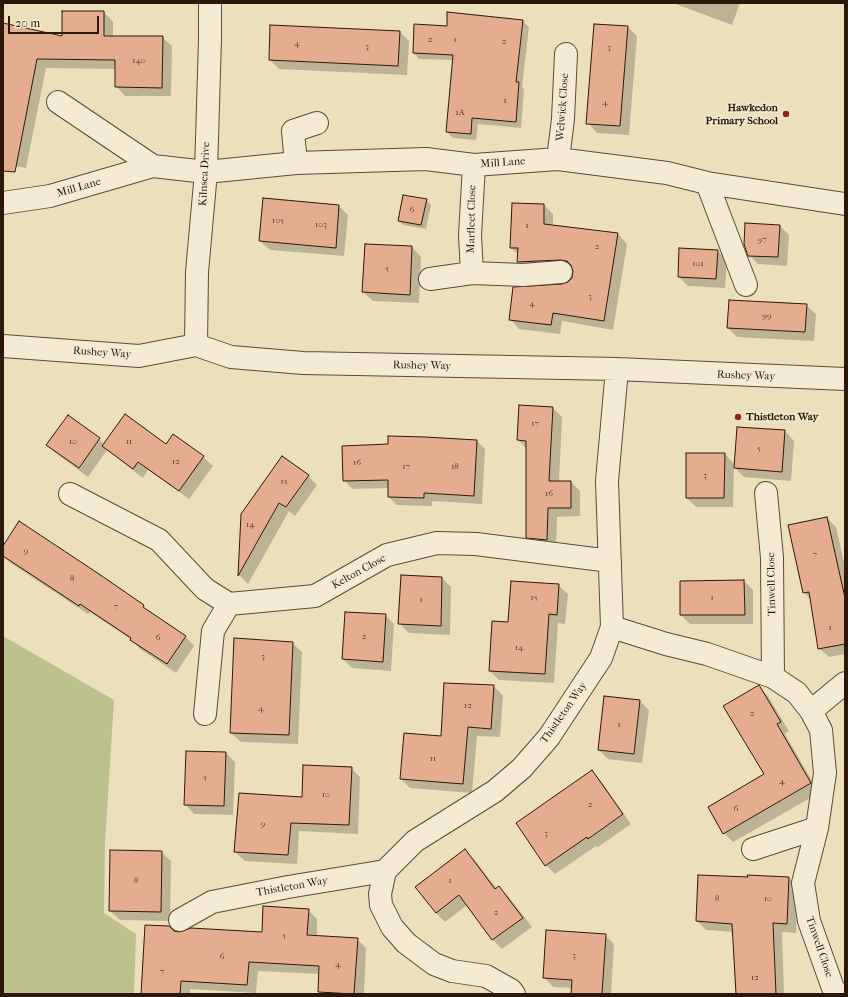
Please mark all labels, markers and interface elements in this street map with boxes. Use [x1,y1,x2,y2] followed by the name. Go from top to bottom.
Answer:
[10,8,101,34] scale bar
[15,16,40,30] text: 20 m
[428,35,432,45] house number: 2
[453,35,457,45] house number: 1
[502,37,506,47] house number: 2
[294,39,300,49] house number: 4
[365,42,369,52] house number: 3
[607,43,611,53] house number: 3
[132,56,146,66] house number: 140
[554,73,572,141] street label: Welwick Close
[503,96,507,106] house number: 1
[602,98,608,108] house number: 4
[706,101,778,127] place label: Hawkedon Primary School
[455,108,465,118] house number: 1A
[781,109,791,119] marker: Hawkedon Primary School
[197,141,213,207] street label: Kilnsea Drive
[480,155,526,171] street label: Mill Lane
[55,175,103,201] street label: Mill Lane
[465,185,479,253] street label: Marfleet Close
[410,205,414,215] house number: 6
[272,216,284,226] house number: 105
[315,220,327,230] house number: 103
[525,221,529,231] house number: 1
[757,235,767,245] house number: 97
[595,242,599,252] house number: 2
[692,259,704,269] house number: 101
[385,264,389,274] house number: 5
[588,292,592,302] house number: 3
[529,299,535,309] house number: 4
[762,311,772,321] house number: 99
[72,344,132,362] street label: Rushey Way
[393,359,451,373] street label: Rushey Way
[717,368,775,384] street label: Rushey Way
[746,410,818,424] place label: Thistleton Way
[733,412,743,422] marker: Thistleton Way
[531,419,539,429] house number: 17
[69,437,77,447] house number: 10
[126,437,132,447] house number: 11
[757,444,761,454] house number: 5
[172,457,180,467] house number: 12
[353,458,361,468] house number: 16
[402,462,410,472] house number: 17
[451,462,459,472] house number: 18
[703,471,707,481] house number: 3
[280,477,288,487] house number: 15
[545,489,553,499] house number: 16
[246,520,254,530] house number: 14
[24,546,28,556] house number: 9
[813,550,817,560] house number: 7
[330,552,388,592] street label: Kelton Close
[765,552,779,616] street label: Tinwell Close
[70,574,74,584] house number: 8
[530,593,538,603] house number: 15
[710,593,714,603] house number: 1
[419,595,423,605] house number: 1
[114,602,118,612] house number: 7
[828,623,832,633] house number: 1
[362,632,366,642] house number: 2
[156,633,160,643] house number: 6
[515,643,523,653] house number: 14
[261,652,265,662] house number: 3
[538,680,590,746] street label: Thistleton Way
[464,701,472,711] house number: 12
[258,704,264,714] house number: 4
[750,709,754,719] house number: 2
[617,720,621,730] house number: 1
[430,754,436,764] house number: 11
[203,773,207,783] house number: 5
[779,777,785,787] house number: 4
[322,790,330,800] house number: 10
[588,800,592,810] house number: 2
[734,804,738,814] house number: 6
[261,819,265,829] house number: 9
[544,829,548,839] house number: 3
[255,874,329,900] street label: Thistleton Way
[134,876,138,886] house number: 8
[448,876,452,886] house number: 1
[715,894,719,904] house number: 8
[764,894,772,904] house number: 10
[494,908,498,918] house number: 2
[802,915,836,979] street label: Tinwell Close
[282,931,286,941] house number: 5
[572,951,576,961] house number: 3
[220,952,224,962] house number: 6
[335,960,341,970] house number: 4
[160,967,164,977] house number: 7
[751,973,759,983] house number: 12

